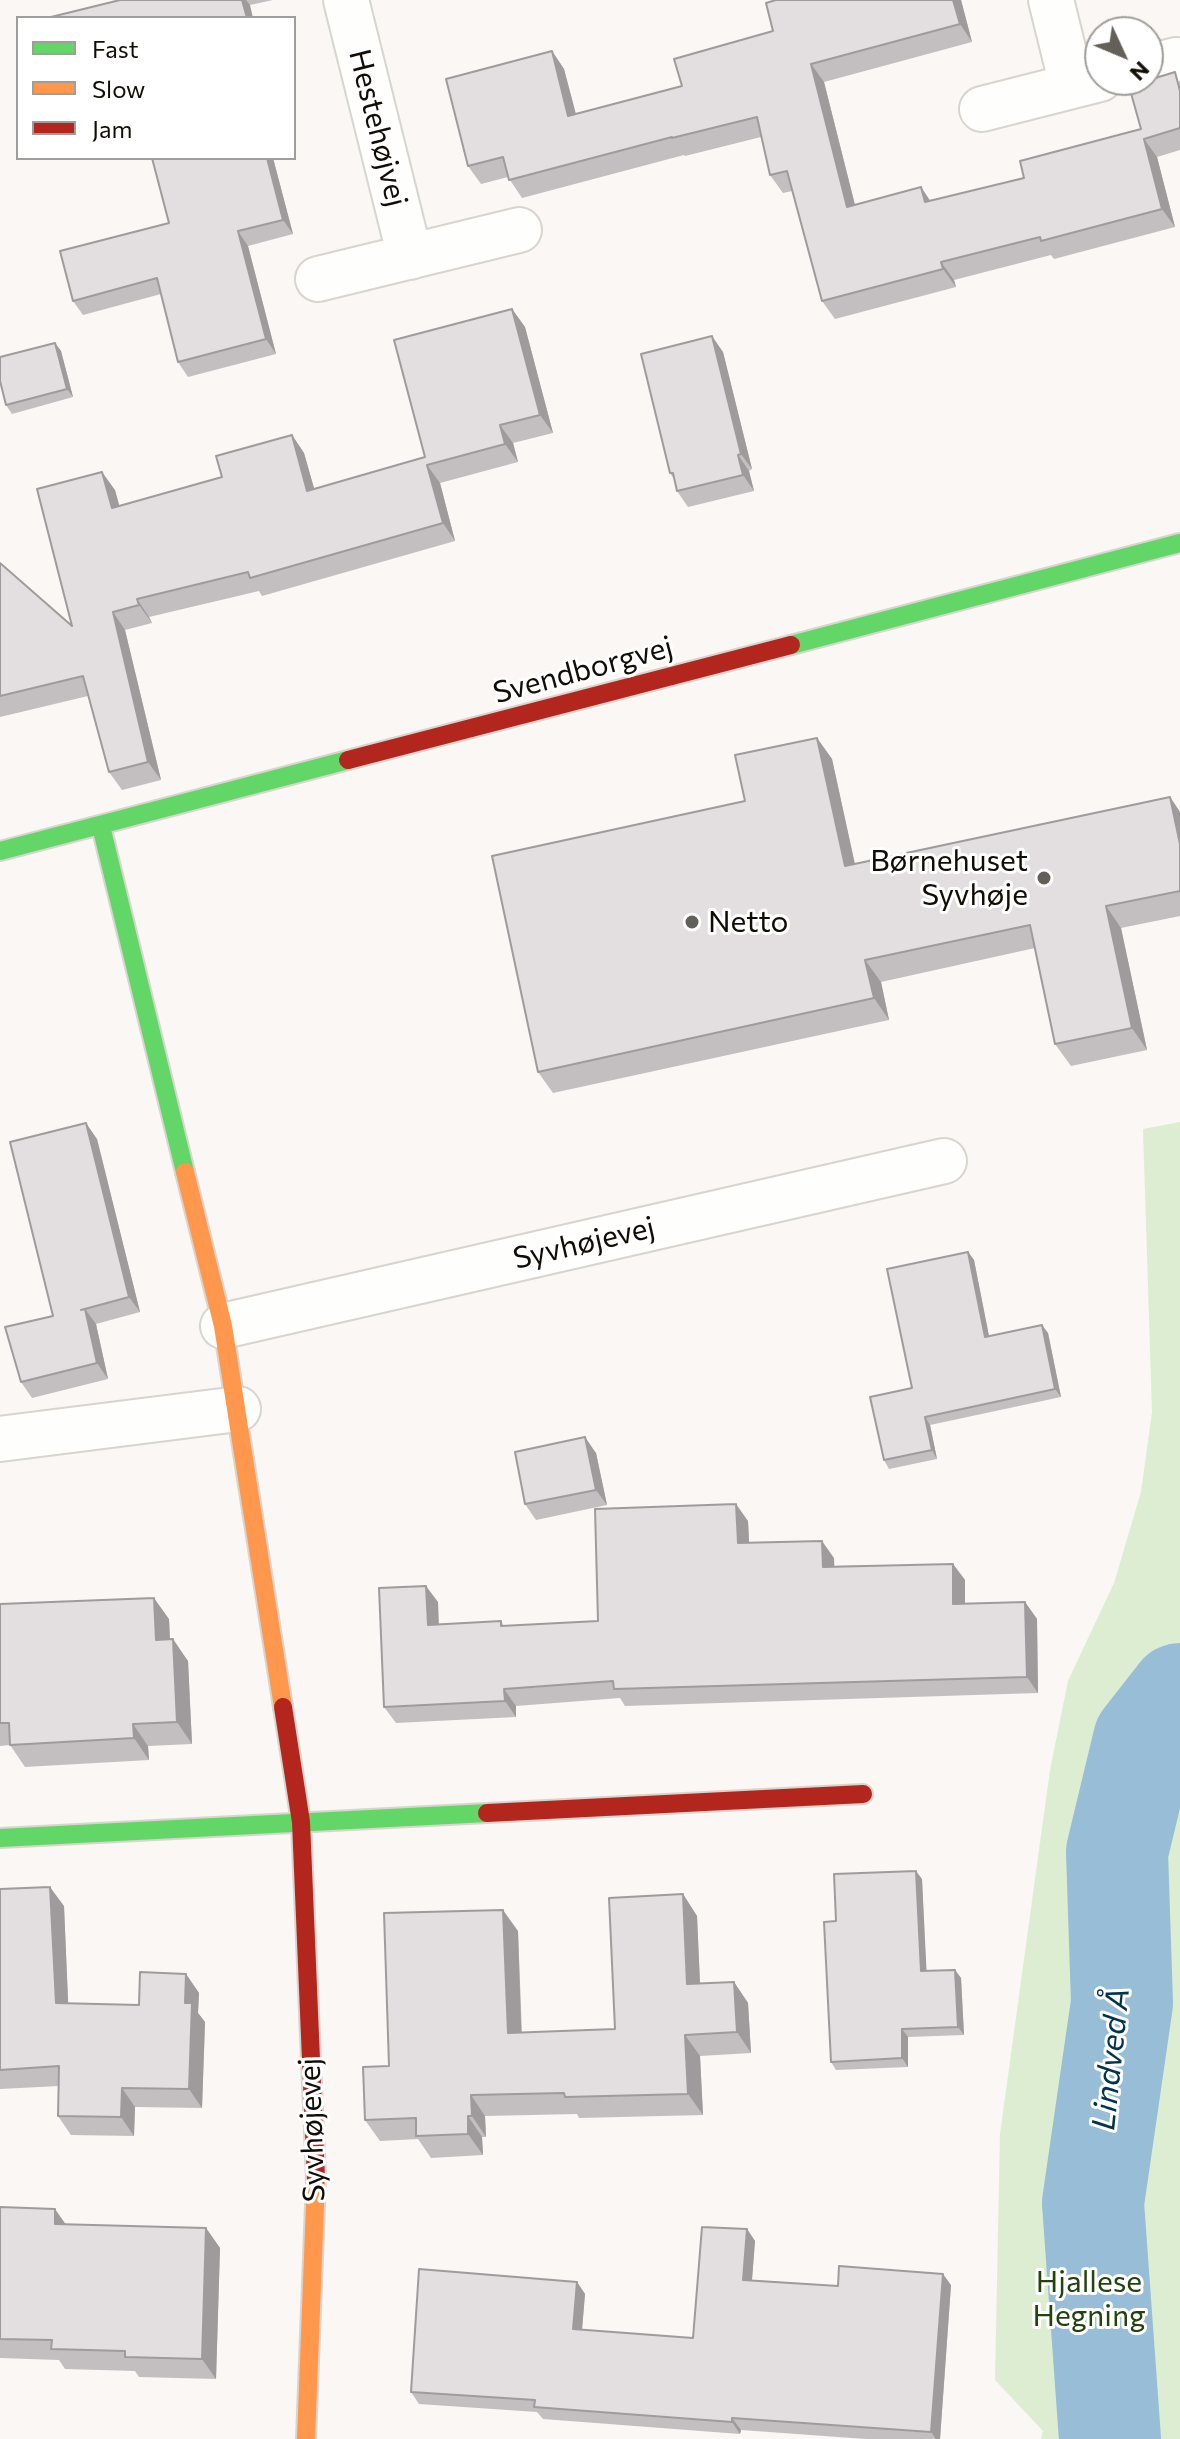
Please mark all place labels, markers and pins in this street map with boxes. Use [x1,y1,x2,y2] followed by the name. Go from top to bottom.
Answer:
[870,843,1028,914] place label: Børnehuset Syvhøje
[1035,869,1053,887] marker: Børnehuset Syvhøje
[708,904,789,940] place label: Netto
[683,913,701,931] marker: Netto

